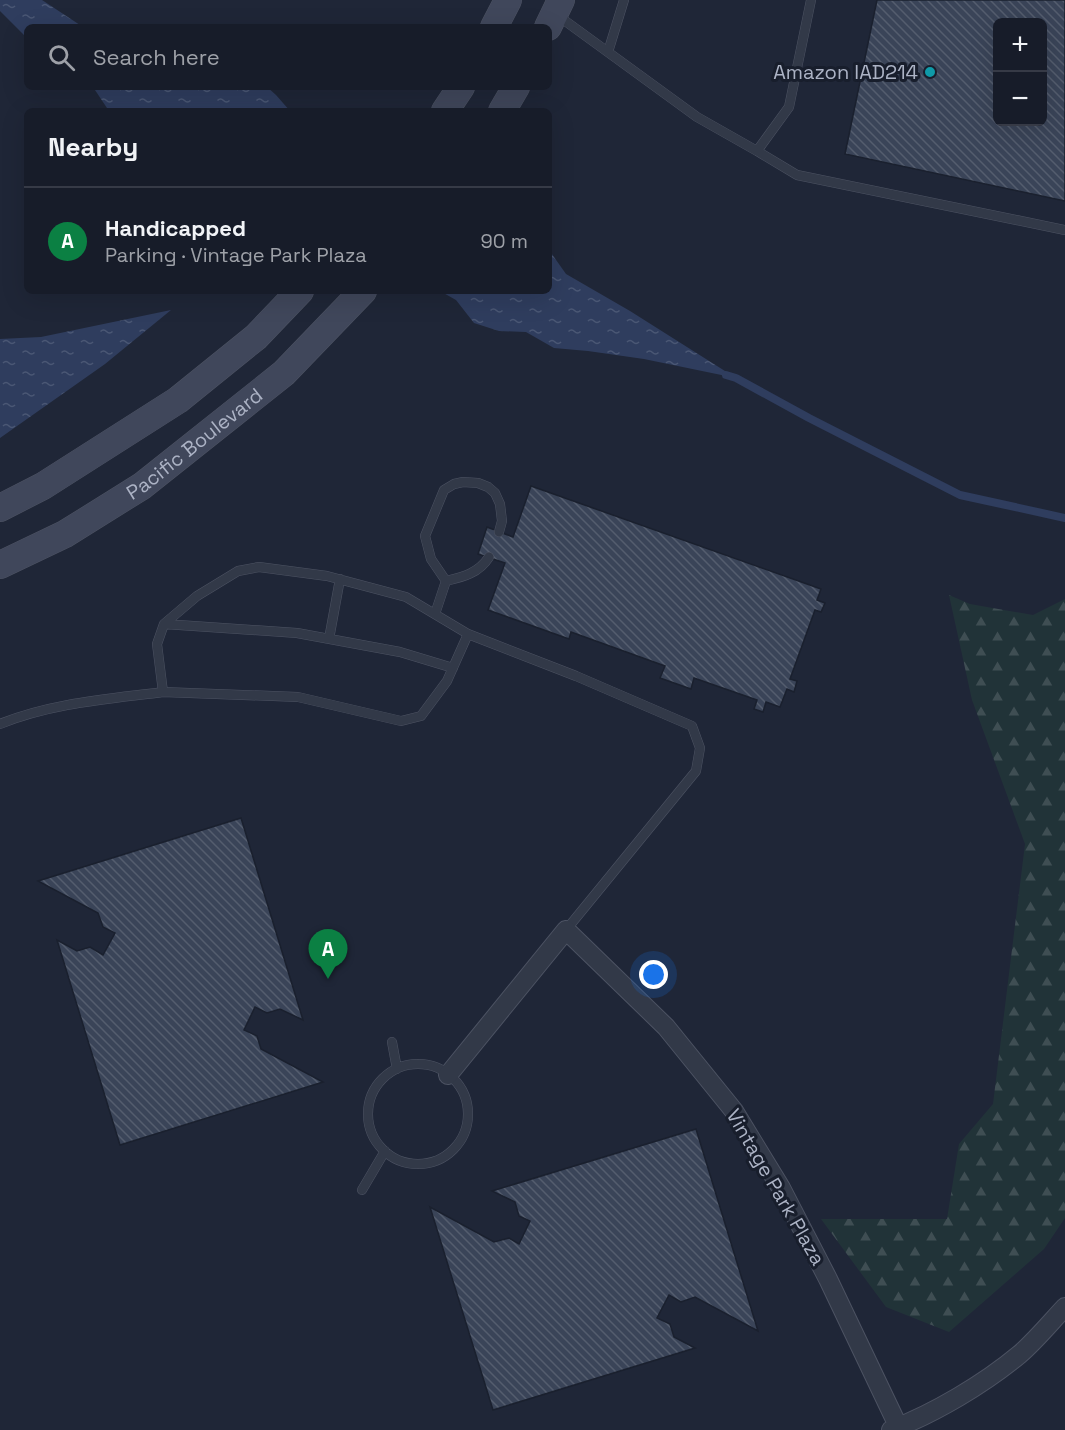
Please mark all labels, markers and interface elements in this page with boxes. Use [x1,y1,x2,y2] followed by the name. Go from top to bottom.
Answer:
[993,18,1047,126] map controls
[993,18,1047,72] button: +
[24,24,552,90] search box
[45,41,78,74] icon: search
[93,43,220,71] text: Search here
[773,59,918,85] place label: Amazon IAD214
[923,65,937,79] marker: Amazon IAD214
[993,72,1047,126] button: −
[48,130,138,164] text: Nearby
[105,214,246,242] text: Handicapped
[61,228,74,254] text: A
[481,228,528,254] text: 90 m
[105,242,367,268] text: Parking · Vintage Park Plaza
[122,382,268,506] street label: Pacific Boulevard
[308,930,348,979] pin: A
[639,960,668,989] your location
[721,1104,831,1270] street label: Vintage Park Plaza

